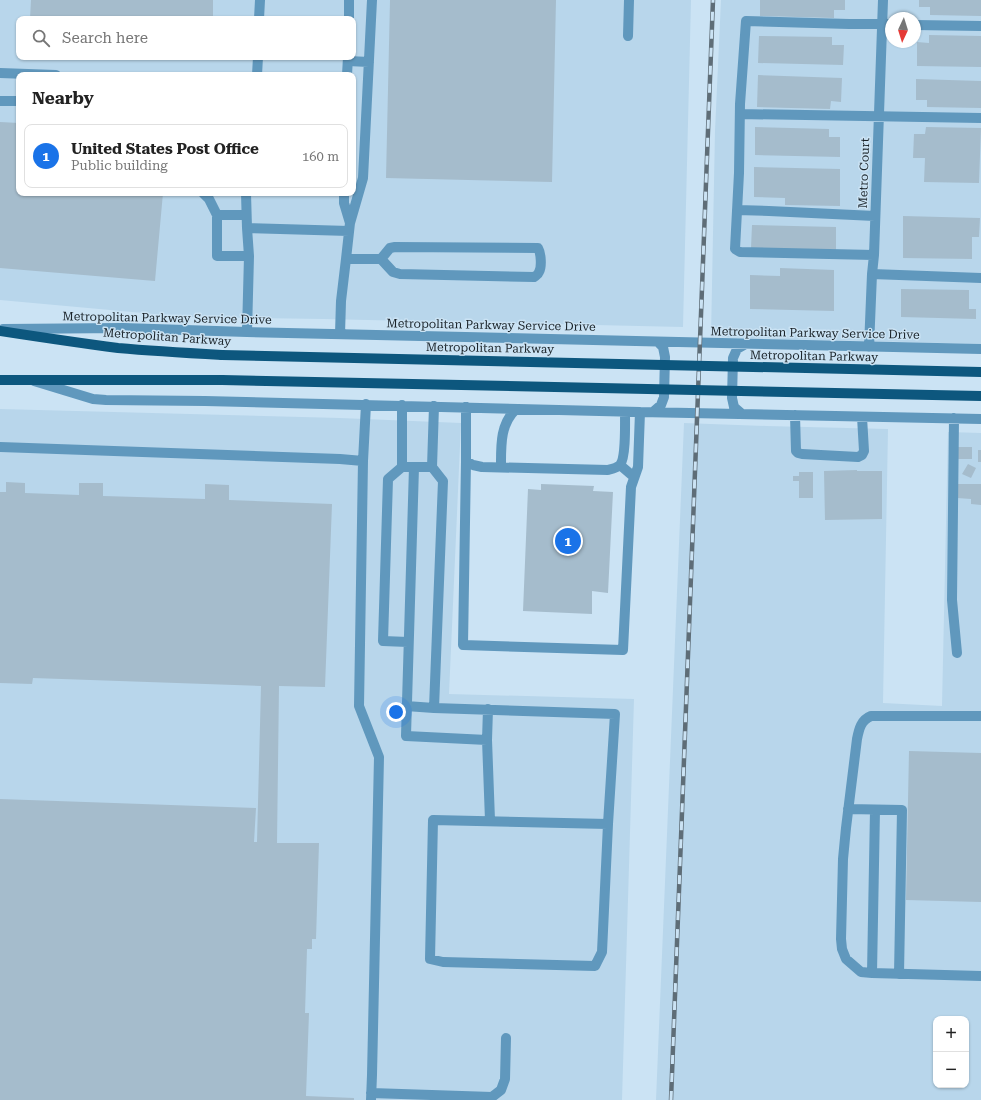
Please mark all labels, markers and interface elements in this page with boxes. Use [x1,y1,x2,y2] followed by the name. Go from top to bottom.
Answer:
[885,12,921,48] north arrow
[16,16,356,60] search box
[30,27,52,49] icon: search
[62,29,148,47] text: Search here
[32,88,94,108] text: Nearby
[856,137,872,209] street label: Metro Court
[71,140,259,158] text: United States Post Office
[42,149,50,164] text: 1
[302,149,339,164] text: 160 m
[71,158,168,173] text: Public building
[62,309,272,327] street label: Metropolitan Parkway Service Drive
[386,316,596,334] street label: Metropolitan Parkway Service Drive
[710,324,920,342] street label: Metropolitan Parkway Service Drive
[102,326,232,349] street label: Metropolitan Parkway
[426,340,555,356] street label: Metropolitan Parkway
[750,348,879,364] street label: Metropolitan Parkway
[555,526,581,556] pin: 1
[386,702,406,722] your location
[933,1016,969,1088] map controls
[933,1016,969,1052] button: +
[933,1052,969,1088] button: −

